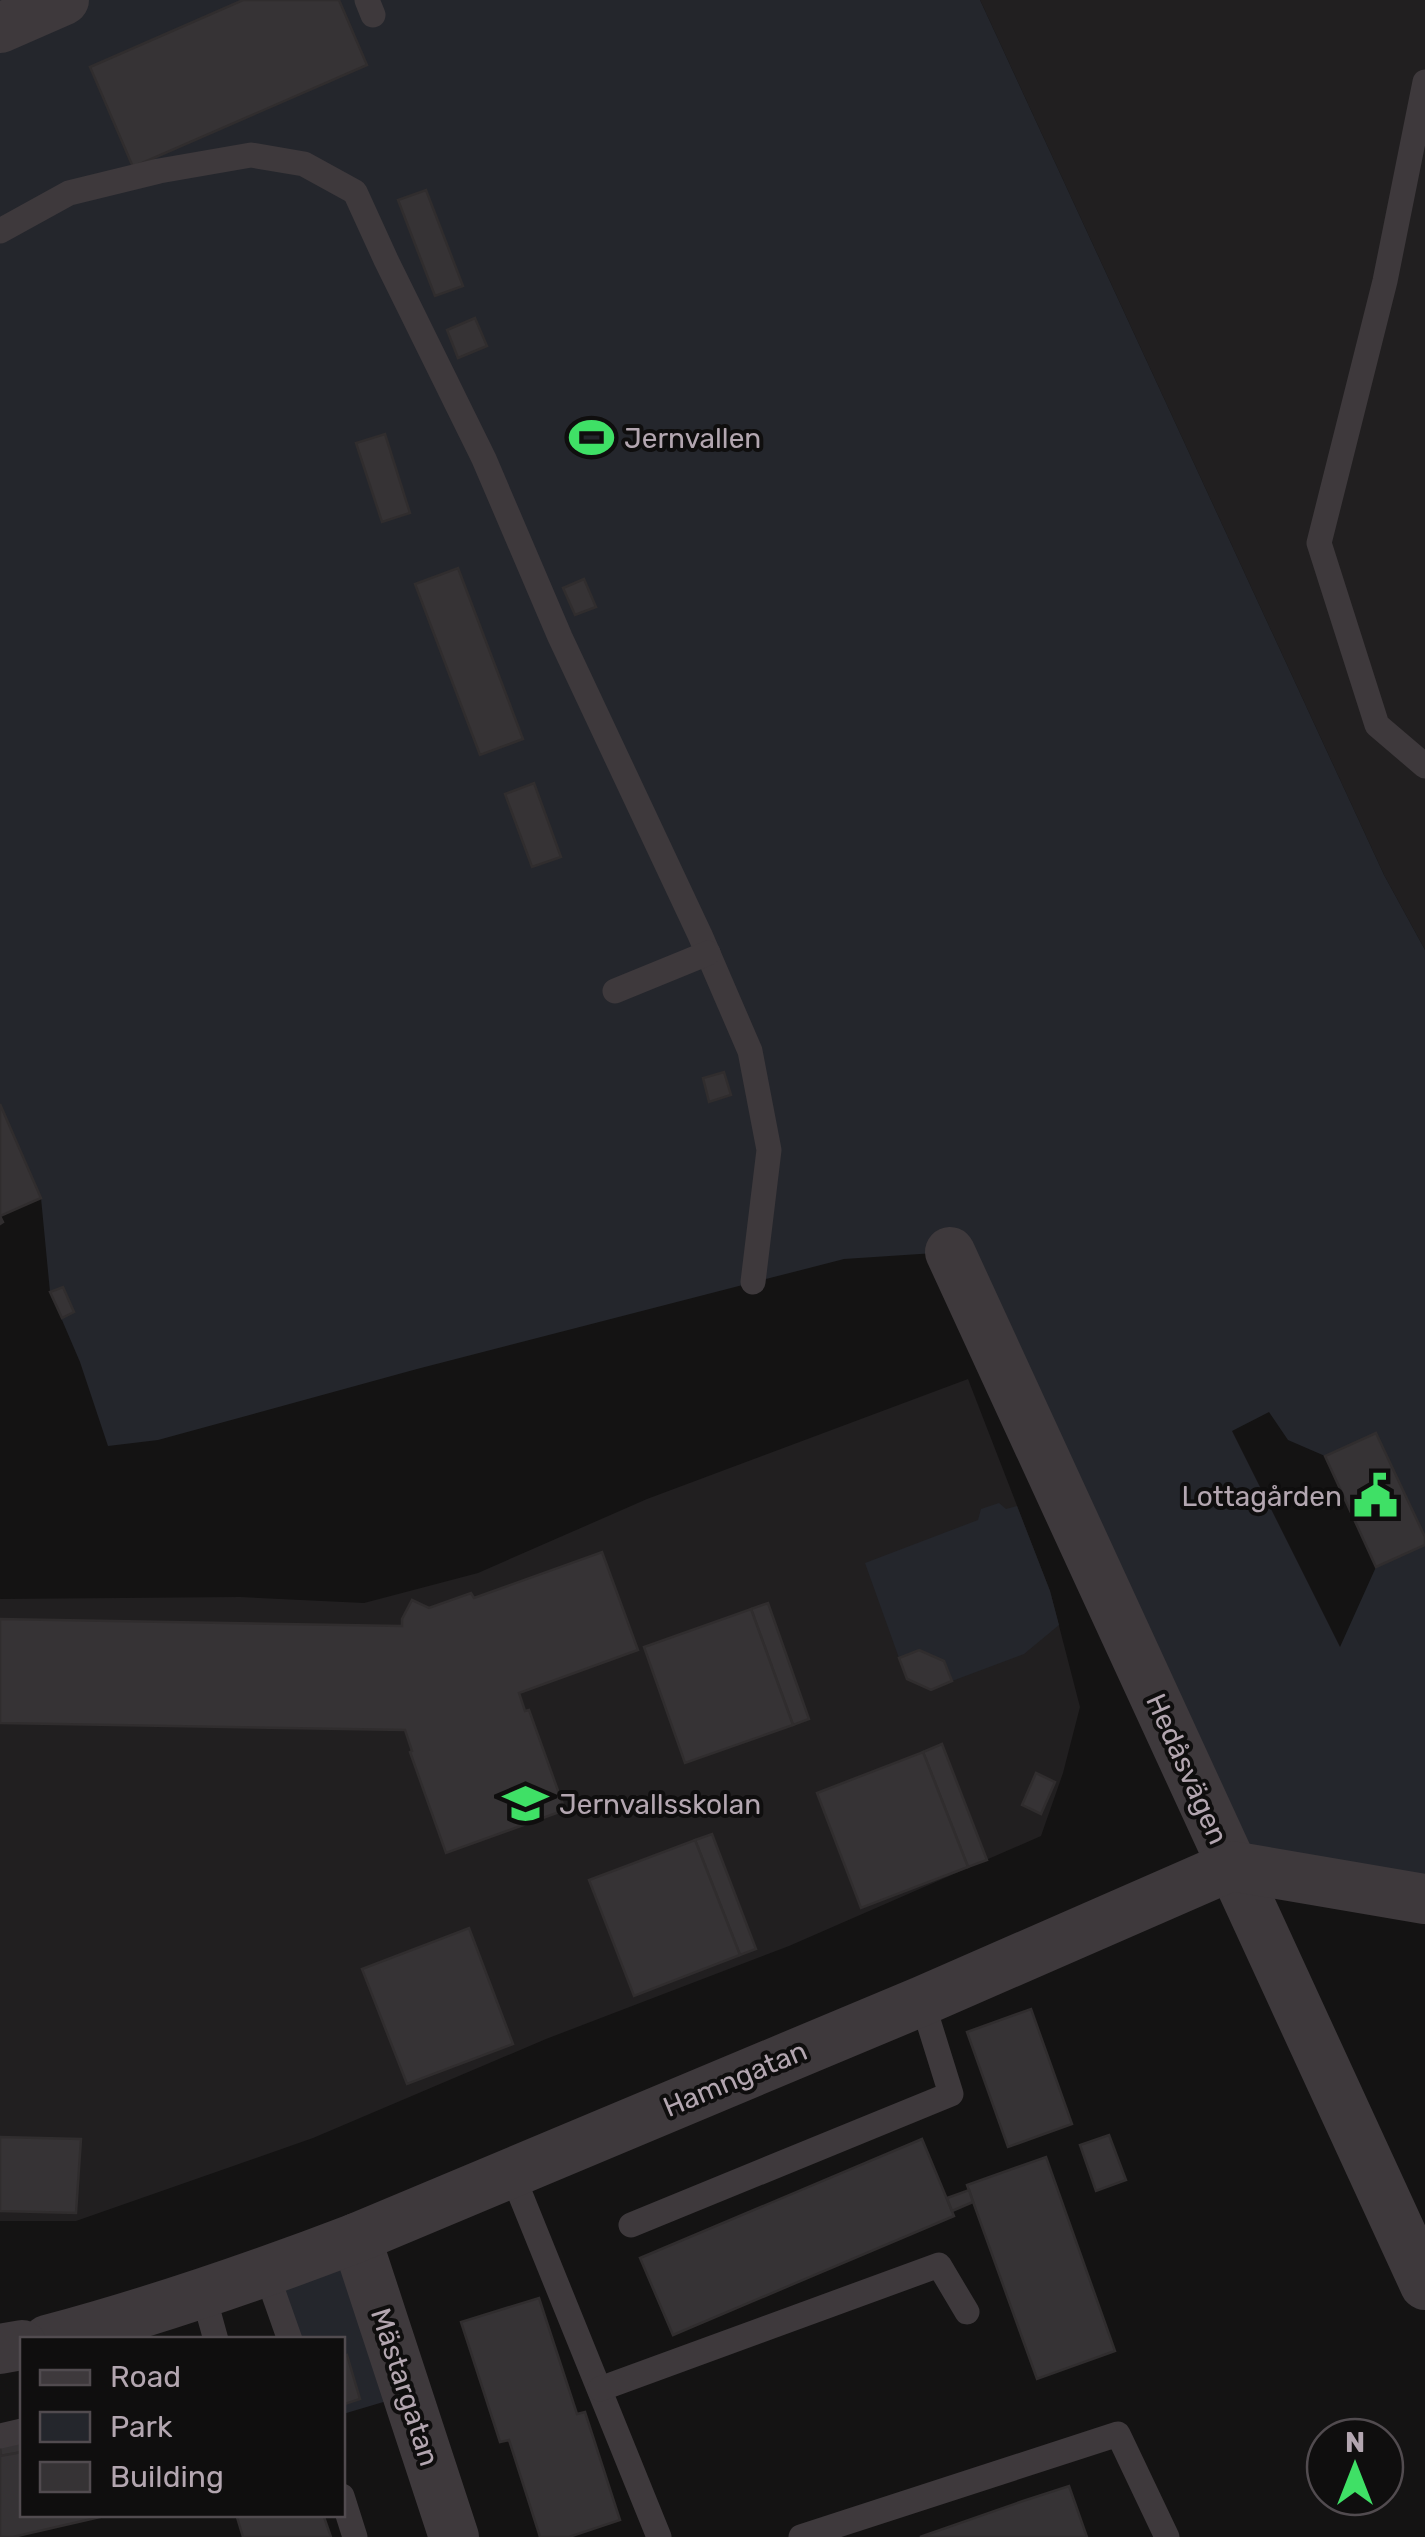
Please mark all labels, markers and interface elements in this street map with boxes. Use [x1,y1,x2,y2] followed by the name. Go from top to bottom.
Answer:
[567,414,615,462] sports icon: Jernvallen
[624,422,761,455] place label: Jernvallen
[1351,1472,1399,1520] public building icon: Lottagården
[1181,1480,1342,1513] place label: Lottagården
[1139,1689,1235,1849] street label: Hedåsvägen
[502,1780,550,1828] school or university icon: Jernvallsskolan
[559,1788,761,1821] place label: Jernvallsskolan
[658,2034,812,2124] street label: Hamngatan
[364,2304,446,2470] street label: Mästargatan
[20,2337,345,2517] legend
[110,2359,181,2395] text: Road
[110,2409,173,2445] text: Park
[1305,2417,1405,2517] north arrow
[1345,2426,1365,2459] text: N
[110,2459,224,2495] text: Building

